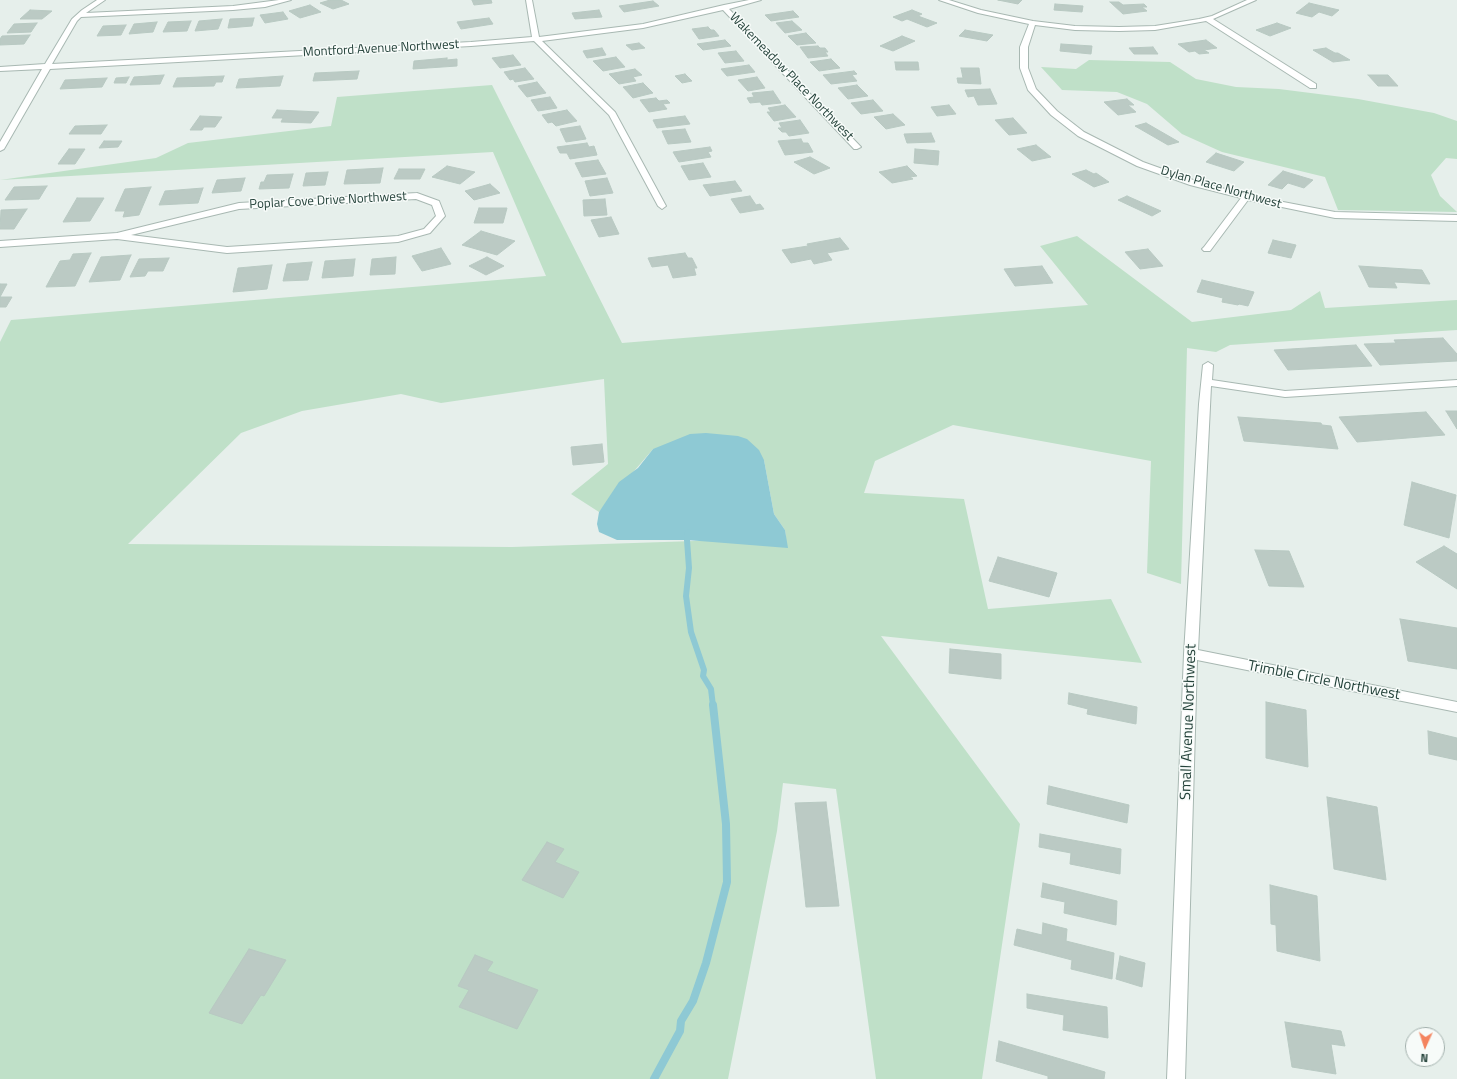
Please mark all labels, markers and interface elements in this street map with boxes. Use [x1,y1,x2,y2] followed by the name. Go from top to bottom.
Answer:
[726,10,856,144] street label: Wakemeadow Place Northwest
[302,37,460,61] street label: Montford Avenue Northwest
[1159,163,1283,213] street label: Dylan Place Northwest
[249,189,407,213] street label: Poplar Cove Drive Northwest
[1177,644,1201,800] street label: Small Avenue Northwest
[1246,657,1402,705] street label: Trimble Circle Northwest
[1405,1027,1445,1067] north arrow
[1420,1050,1429,1066] text: N

